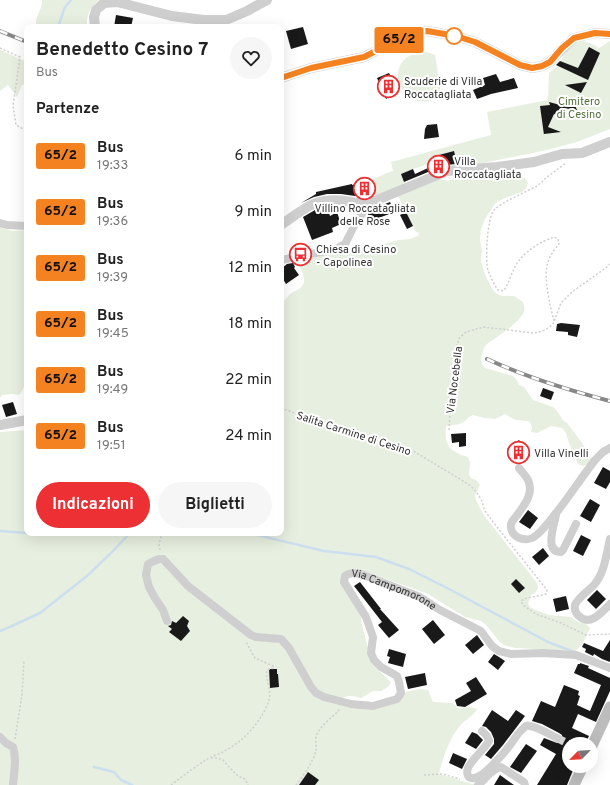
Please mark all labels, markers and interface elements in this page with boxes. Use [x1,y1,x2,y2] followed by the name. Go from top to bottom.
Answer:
[371,27,427,53] line badge: 65/2
[445,27,463,45] unlabelled marker
[382,31,416,48] text: 65/2
[230,37,272,79] button: heart
[36,38,208,62] text: Benedetto Cesino 7
[36,65,58,81] text: Bus
[375,74,401,100] building icon: Scuderie di Villa Roccatagliata
[404,75,483,102] place label: Scuderie di Villa Roccatagliata
[557,95,602,122] park label: Cimitero di Cesino
[36,100,99,119] text: Partenze
[97,139,124,158] text: Bus
[44,147,77,164] text: 65/2
[235,147,272,166] text: 6 min
[425,154,451,180] building icon: Villa Roccatagliata
[454,155,521,182] place label: Villa Roccatagliata
[97,158,128,174] text: 19:33
[352,175,378,201] building icon: Villino Roccatagliata delle Rose
[97,195,124,214] text: Bus
[315,202,416,229] place label: Villino Roccatagliata delle Rose
[44,203,77,220] text: 65/2
[235,203,272,222] text: 9 min
[97,214,128,230] text: 19:36
[288,242,314,268] bus stop icon: Chiesa di Cesino - Capolinea
[316,243,396,270] place label: Chiesa di Cesino - Capolinea
[97,251,124,270] text: Bus
[44,259,77,276] text: 65/2
[229,259,272,278] text: 12 min
[97,270,128,286] text: 19:39
[97,307,124,326] text: Bus
[44,315,77,332] text: 65/2
[229,315,272,334] text: 18 min
[97,326,129,342] text: 19:45
[444,345,466,415] street label: Via Nocebella
[97,363,124,382] text: Bus
[44,371,77,388] text: 65/2
[225,371,272,390] text: 22 min
[97,382,128,398] text: 19:49
[295,409,413,459] street label: Salita Carmine di Cesino
[97,419,124,438] text: Bus
[44,427,77,444] text: 65/2
[225,427,272,446] text: 24 min
[97,438,126,454] text: 19:51
[505,440,531,466] building icon: Villa Vinelli
[534,447,588,461] place label: Villa Vinelli
[36,482,150,528] button: Indicazioni
[158,482,272,528] button: Biglietti
[351,567,439,614] street label: Via Campomorone
[562,737,598,773] north arrow
[562,737,598,773] map controls

